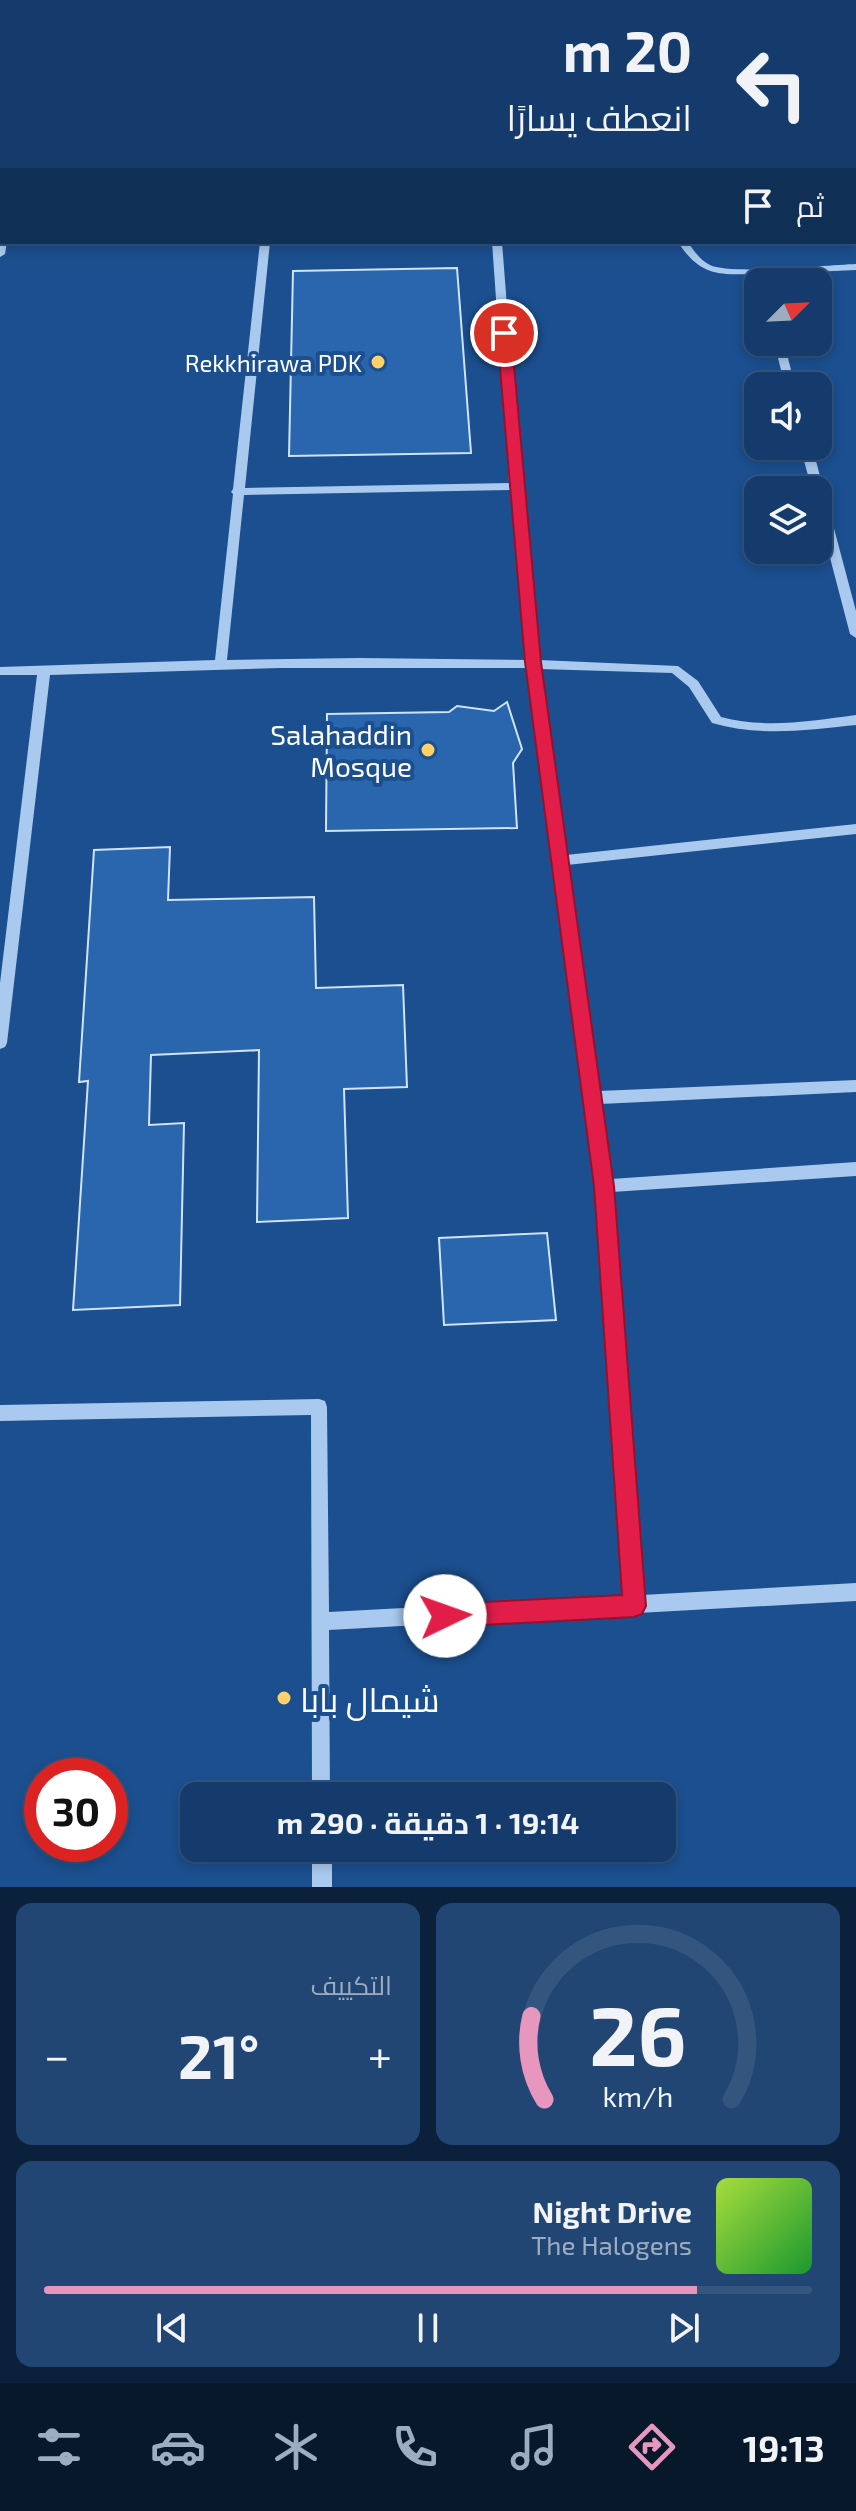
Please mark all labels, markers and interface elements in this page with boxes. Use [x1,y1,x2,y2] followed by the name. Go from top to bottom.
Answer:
[563,16,692,83] text: 20 m
[720,32,824,136] icon: left
[506,95,692,138] text: انعطف يسارًا
[736,184,780,228] icon: arrive
[796,187,824,223] text: ثم
[744,268,832,356] north arrow
[744,268,832,564] map controls
[470,299,538,367] pin
[482,311,526,355] icon: arrive
[185,348,362,377] place label: Rekkhirawa PDK
[369,353,387,371] marker: Rekkhirawa PDK
[744,372,832,460] button: sound
[744,476,832,564] button: layers
[270,717,412,783] place label: Salahaddin Mosque
[419,741,437,759] marker: Salahaddin Mosque
[403,1574,487,1658] position arrow
[300,1678,440,1721] place label: شيمال بابا
[275,1689,293,1707] marker: شيمال بابا
[24,1758,128,1862] speed limit sign: 30
[277,1804,579,1840] text: 19:14 · 1 دقيقة · 290 m
[310,1969,392,2000] text: التكييف
[589,1983,687,2083] text: 26
[178,2019,259,2091] text: 21°
[44,2028,70,2081] text: −
[368,2028,392,2081] text: +
[603,2078,673,2113] text: km/h
[533,2193,692,2229] text: Night Drive
[531,2229,692,2260] text: The Halogens
[150,2306,194,2350] icon: previous
[406,2306,450,2350] icon: pause
[662,2306,706,2350] icon: next
[31,2419,87,2475] icon: filters
[150,2419,206,2475] icon: car
[268,2419,324,2475] icon: climate
[387,2419,443,2475] icon: phone
[506,2419,562,2475] icon: music
[624,2419,680,2475] icon: directions
[743,2426,825,2469] text: 19:13

